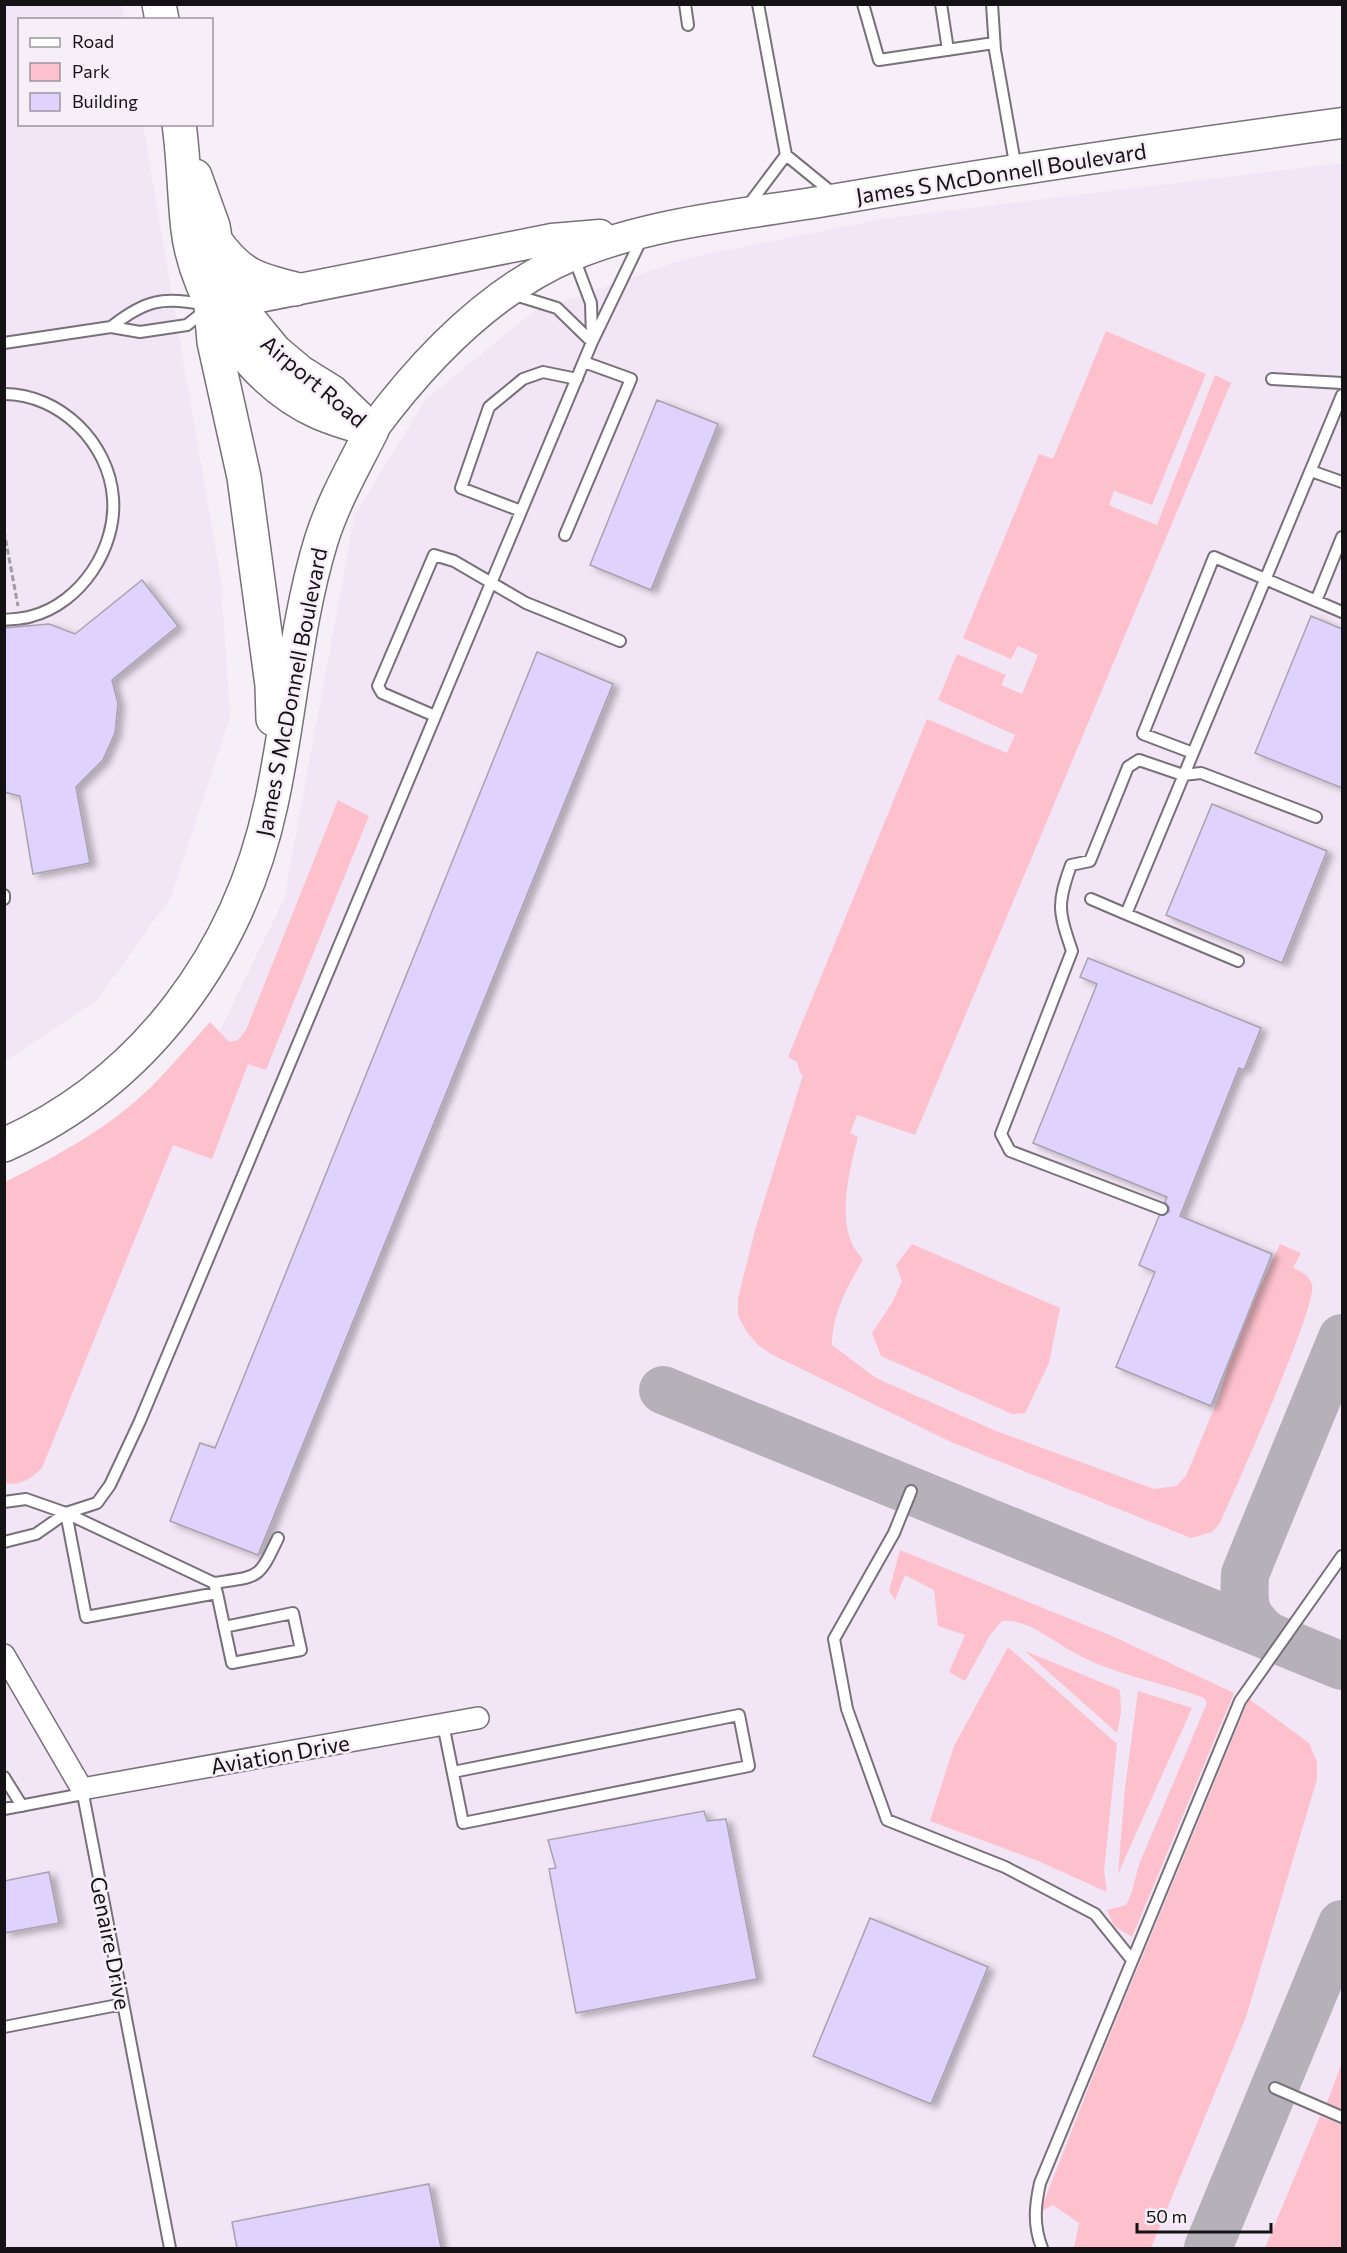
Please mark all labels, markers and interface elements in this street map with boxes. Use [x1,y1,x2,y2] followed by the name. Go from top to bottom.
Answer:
[18,18,213,126] legend
[72,30,114,52] text: Road
[72,60,110,82] text: Park
[72,90,138,112] text: Building
[854,137,1148,209] street label: James S McDonnell Boulevard
[256,329,372,433] street label: Airport Road
[250,545,332,839] street label: James S McDonnell Boulevard
[208,1728,352,1780] street label: Aviation Drive
[85,1874,137,2012] street label: Genaire Drive
[1137,2196,1270,2234] scale bar
[1146,2205,1187,2227] text: 50 m

